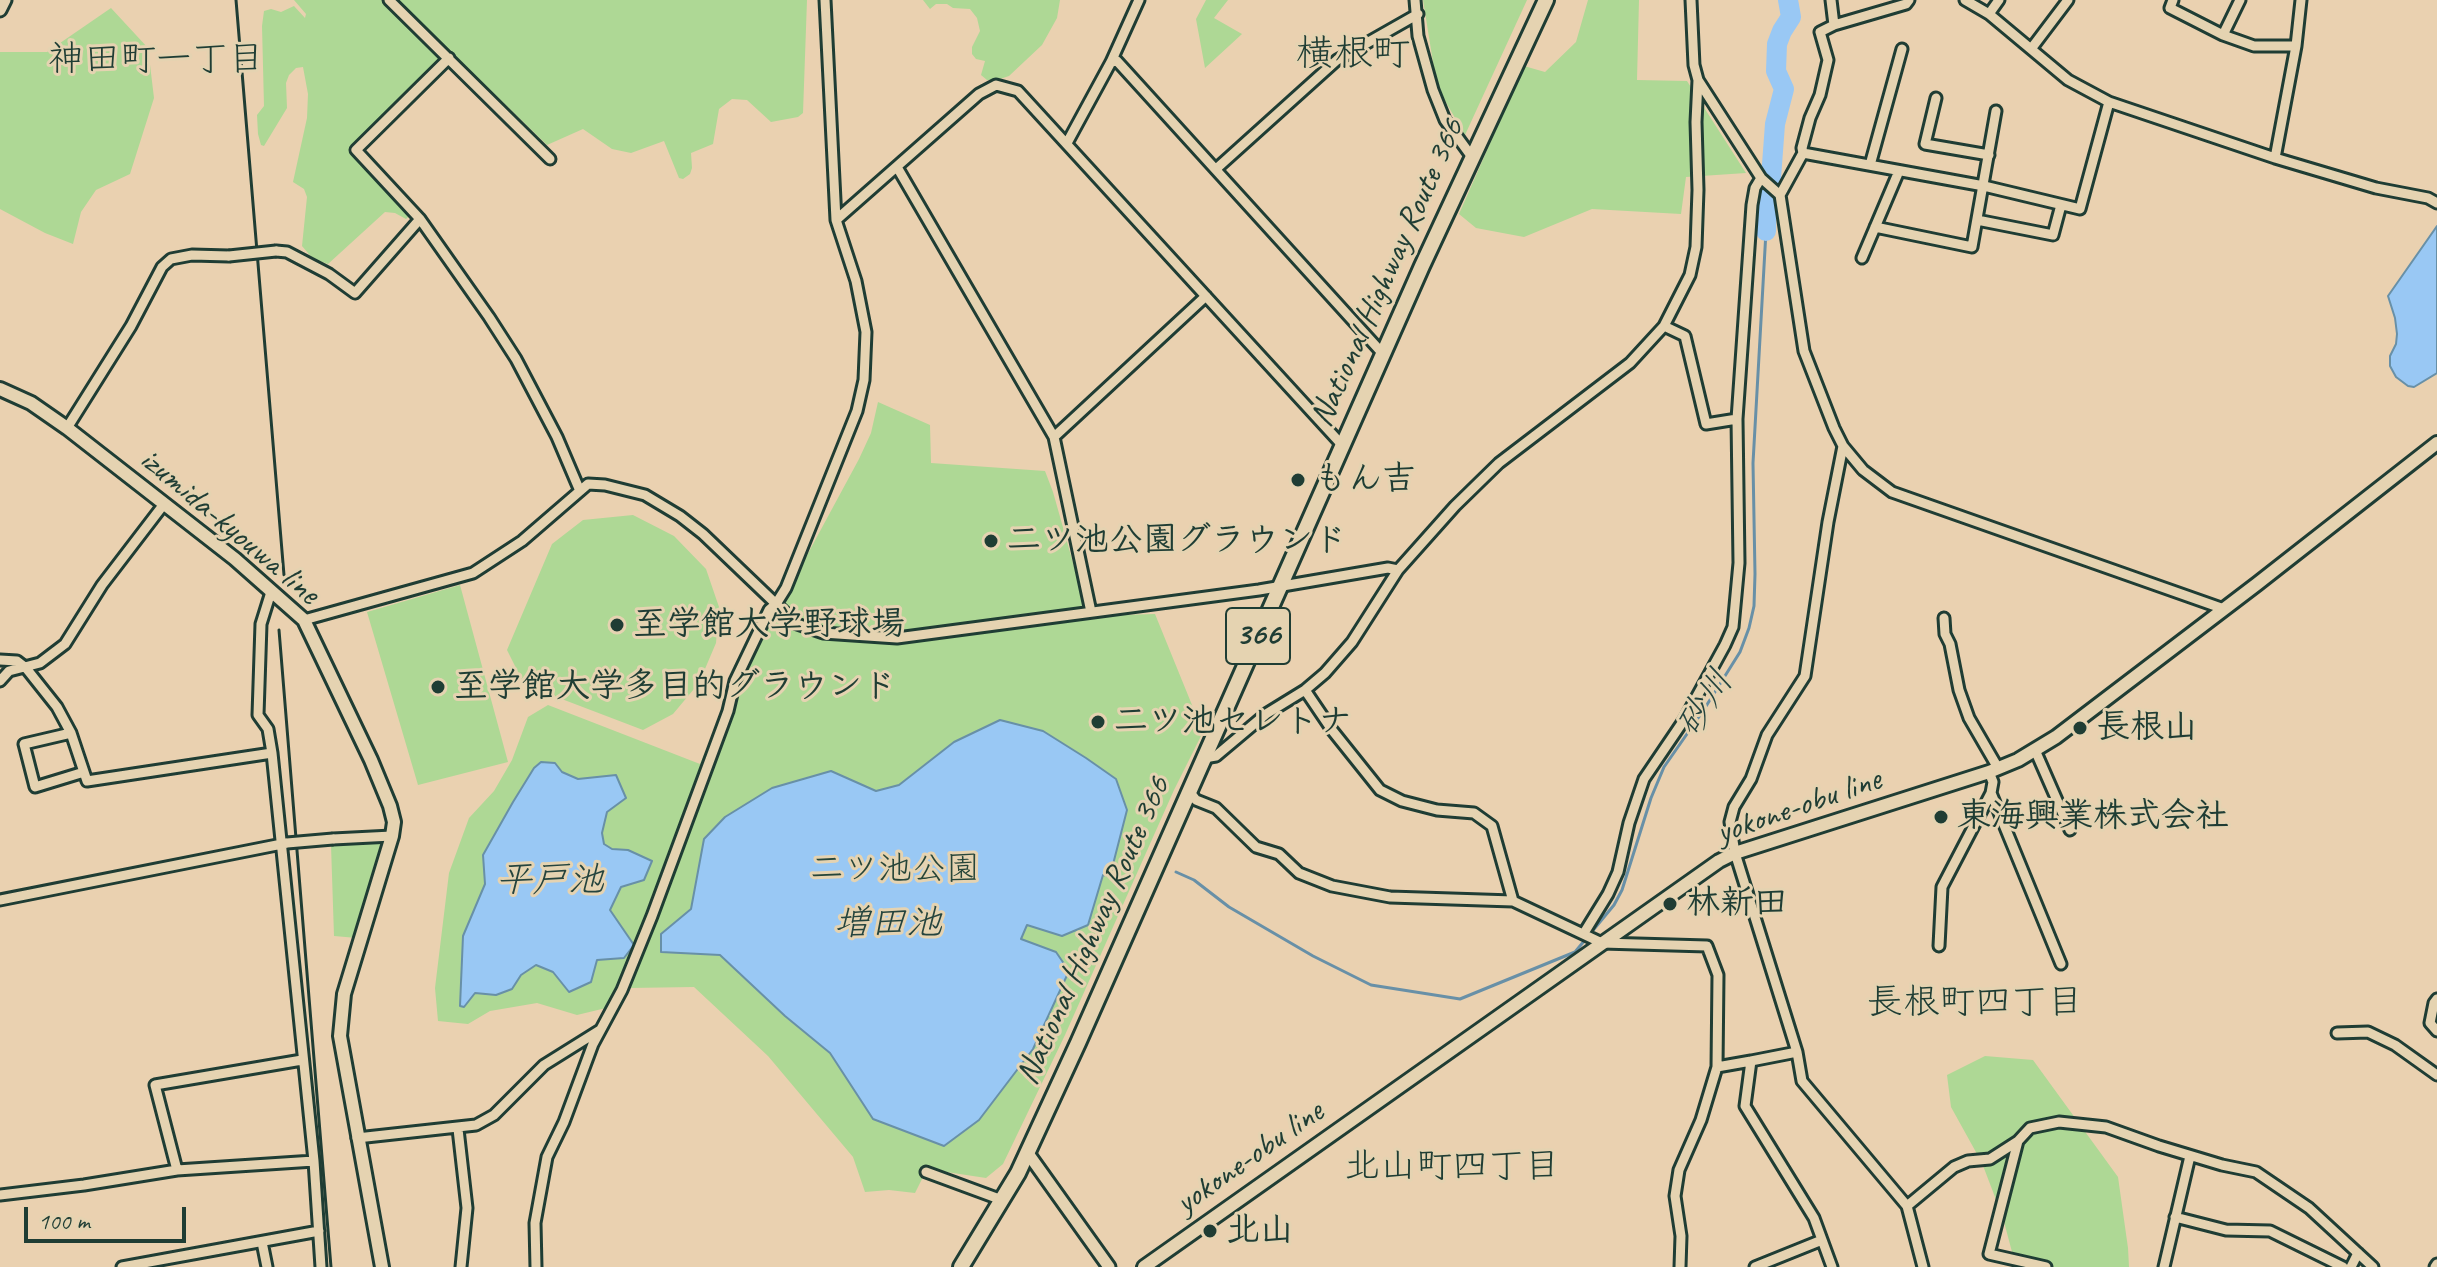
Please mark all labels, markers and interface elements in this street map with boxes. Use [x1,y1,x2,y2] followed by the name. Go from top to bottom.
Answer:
[1296,32,1410,78] district label: 横根町
[48,39,264,83] district label: 神田町一丁目
[1302,113,1474,433] street label: National Highway Route 366
[131,440,327,614] street label: izumida-kyouwa line
[1314,460,1416,500] place label: もん吉
[1289,471,1307,489] marker: もん吉
[1007,521,1347,561] place label: 二ツ池公園グラウンド
[982,532,1000,550] marker: 二ツ池公園グラウンド
[633,605,905,645] place label: 至学館大学野球場
[1226,608,1290,664] road number: 366
[608,616,626,634] marker: 至学館大学野球場
[1668,662,1744,746] water label: 砂川
[454,667,896,707] place label: 至学館大学多目的グラウンド
[429,678,447,696] marker: 至学館大学多目的グラウンド
[1114,702,1352,742] place label: 二ツ池セレトナ
[2096,708,2198,748] place label: 長根山
[1089,713,1107,731] marker: 二ツ池セレトナ
[2071,719,2089,737] marker: 長根山
[1711,760,1887,854] street label: yokone-obu line
[1008,771,1180,1091] street label: National Highway Route 366
[1957,797,2229,837] place label: 東海興業株式会社
[1932,808,1950,826] marker: 東海興業株式会社
[810,850,980,890] park label: 二ツ池公園
[496,860,604,904] water label: 平戸池
[1686,884,1788,924] place label: 林新田
[1661,895,1679,913] marker: 林新田
[834,903,942,947] water label: 増田池
[1867,982,2083,1026] district label: 長根町四丁目
[1168,1092,1332,1224] street label: yokone-obu line
[1344,1146,1560,1190] district label: 北山町四丁目
[28,1191,190,1241] scale bar
[38,1206,90,1236] text: 100 m
[1226,1211,1294,1251] place label: 北山
[1201,1222,1219,1240] marker: 北山

